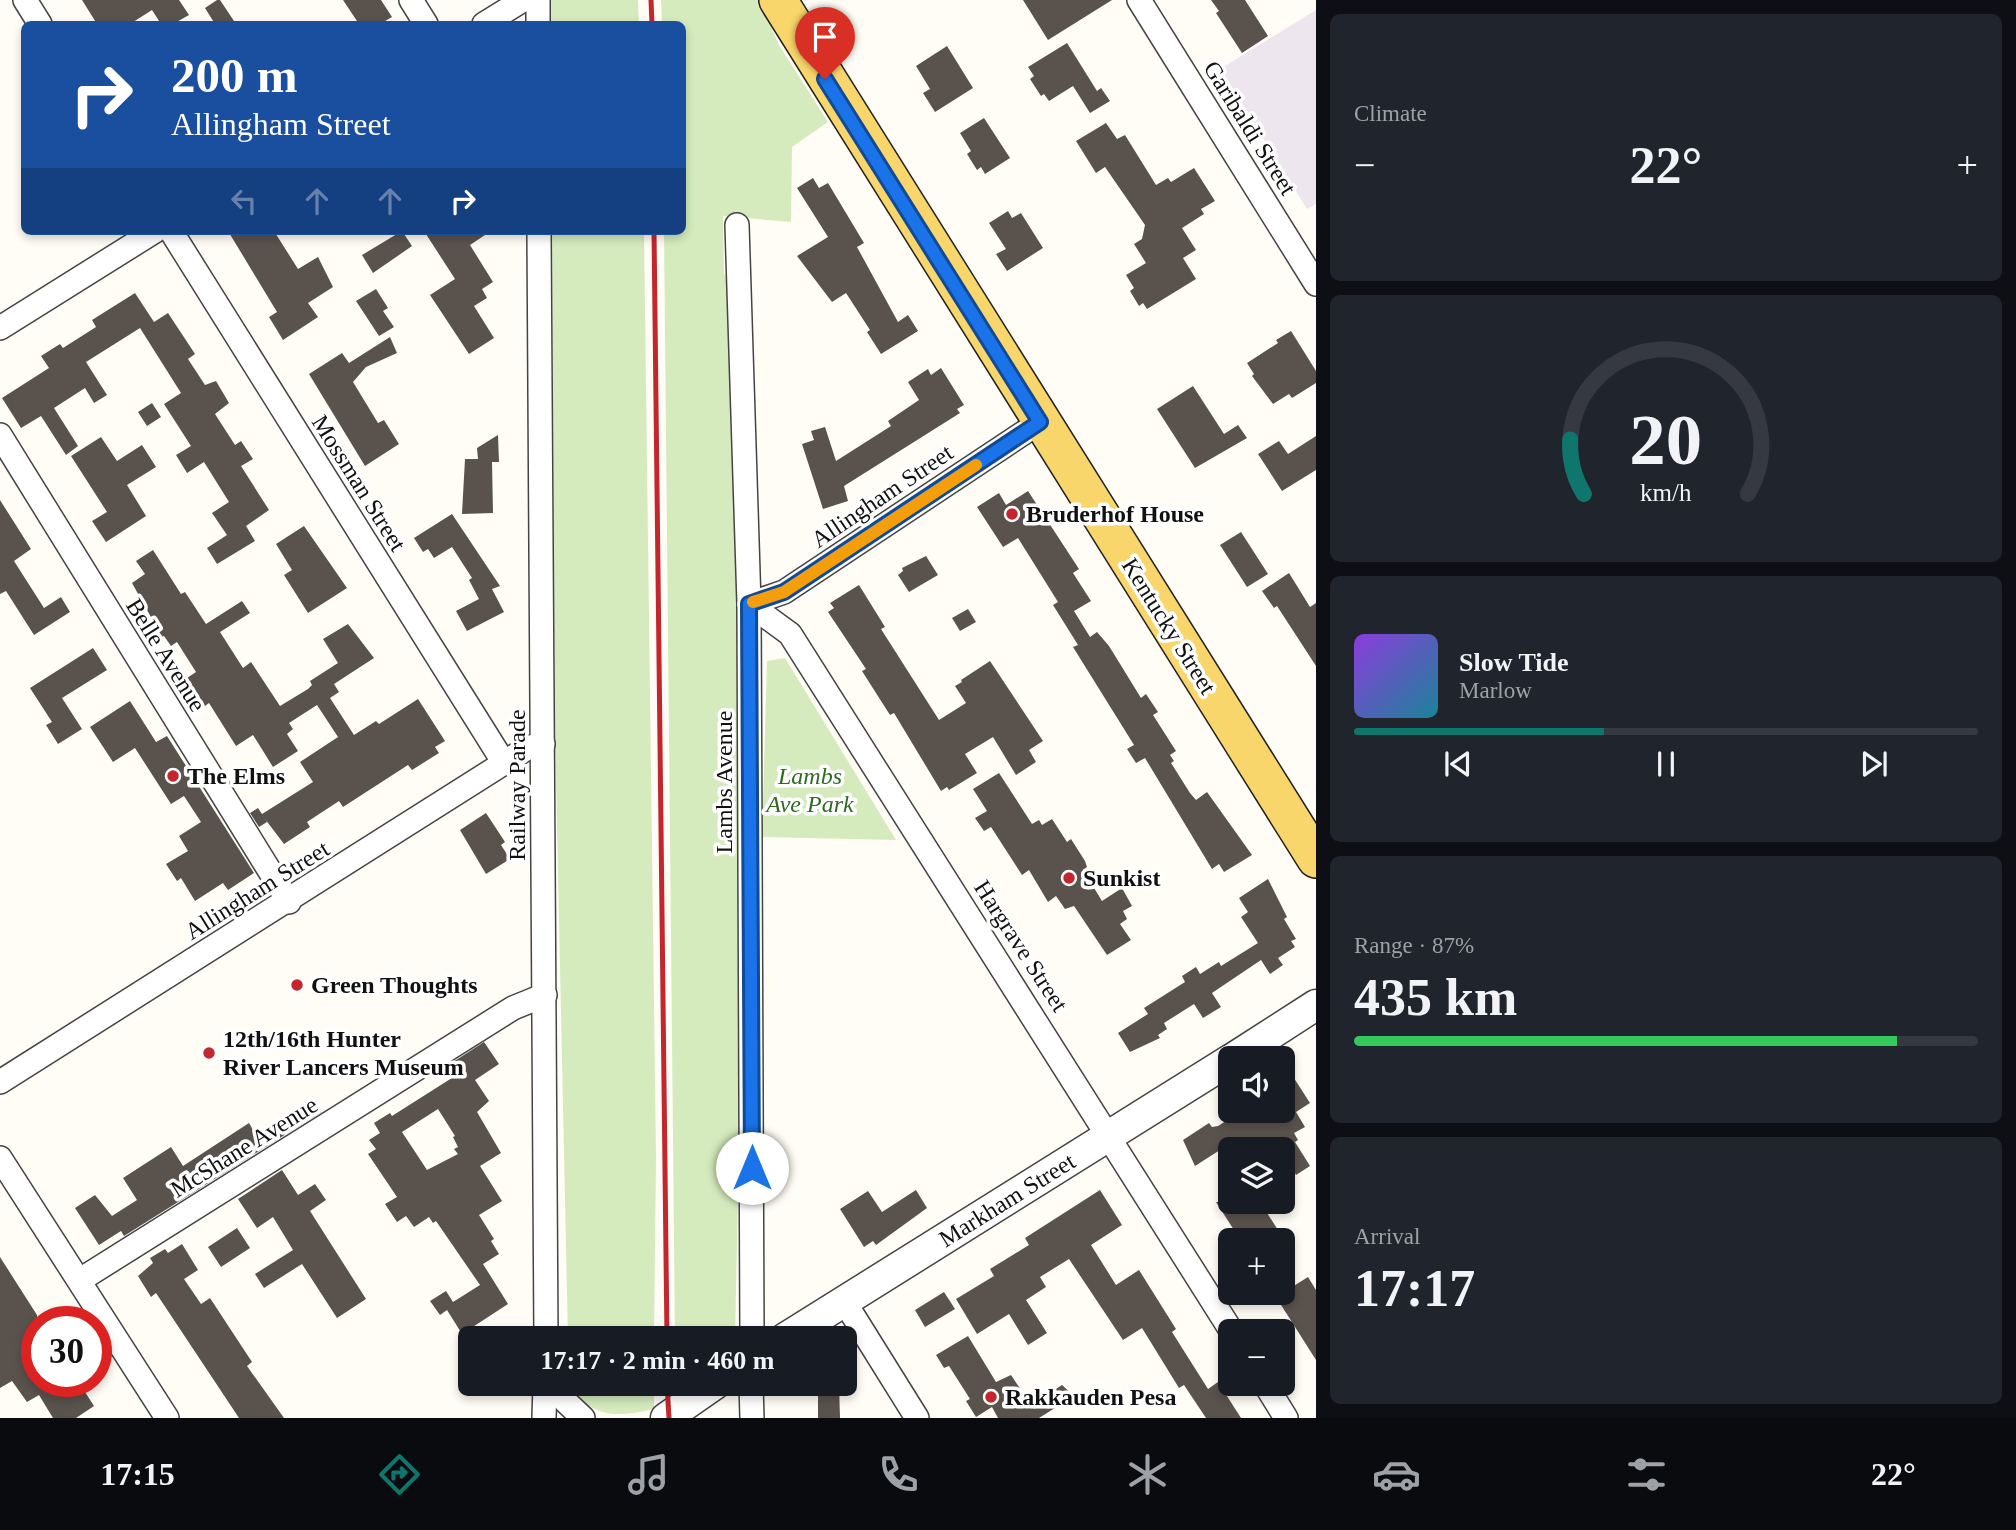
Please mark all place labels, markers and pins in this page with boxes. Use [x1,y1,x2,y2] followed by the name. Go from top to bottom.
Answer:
[795,7,855,79] pin
[1026,501,1204,527] place label: Bruderhof House
[1004,506,1020,522] marker: Bruderhof House
[187,763,285,789] place label: The Elms
[165,768,181,784] marker: The Elms
[1083,865,1160,891] place label: Sunkist
[1061,870,1077,886] marker: Sunkist
[311,972,478,998] place label: Green Thoughts
[289,977,305,993] marker: Green Thoughts
[223,1026,464,1080] place label: 12th/16th Hunter River Lancers Museum
[201,1045,217,1061] marker: 12th/16th Hunter River Lancers Museum
[1005,1384,1176,1410] place label: Rakkauden Pesa
[983,1389,999,1405] marker: Rakkauden Pesa

